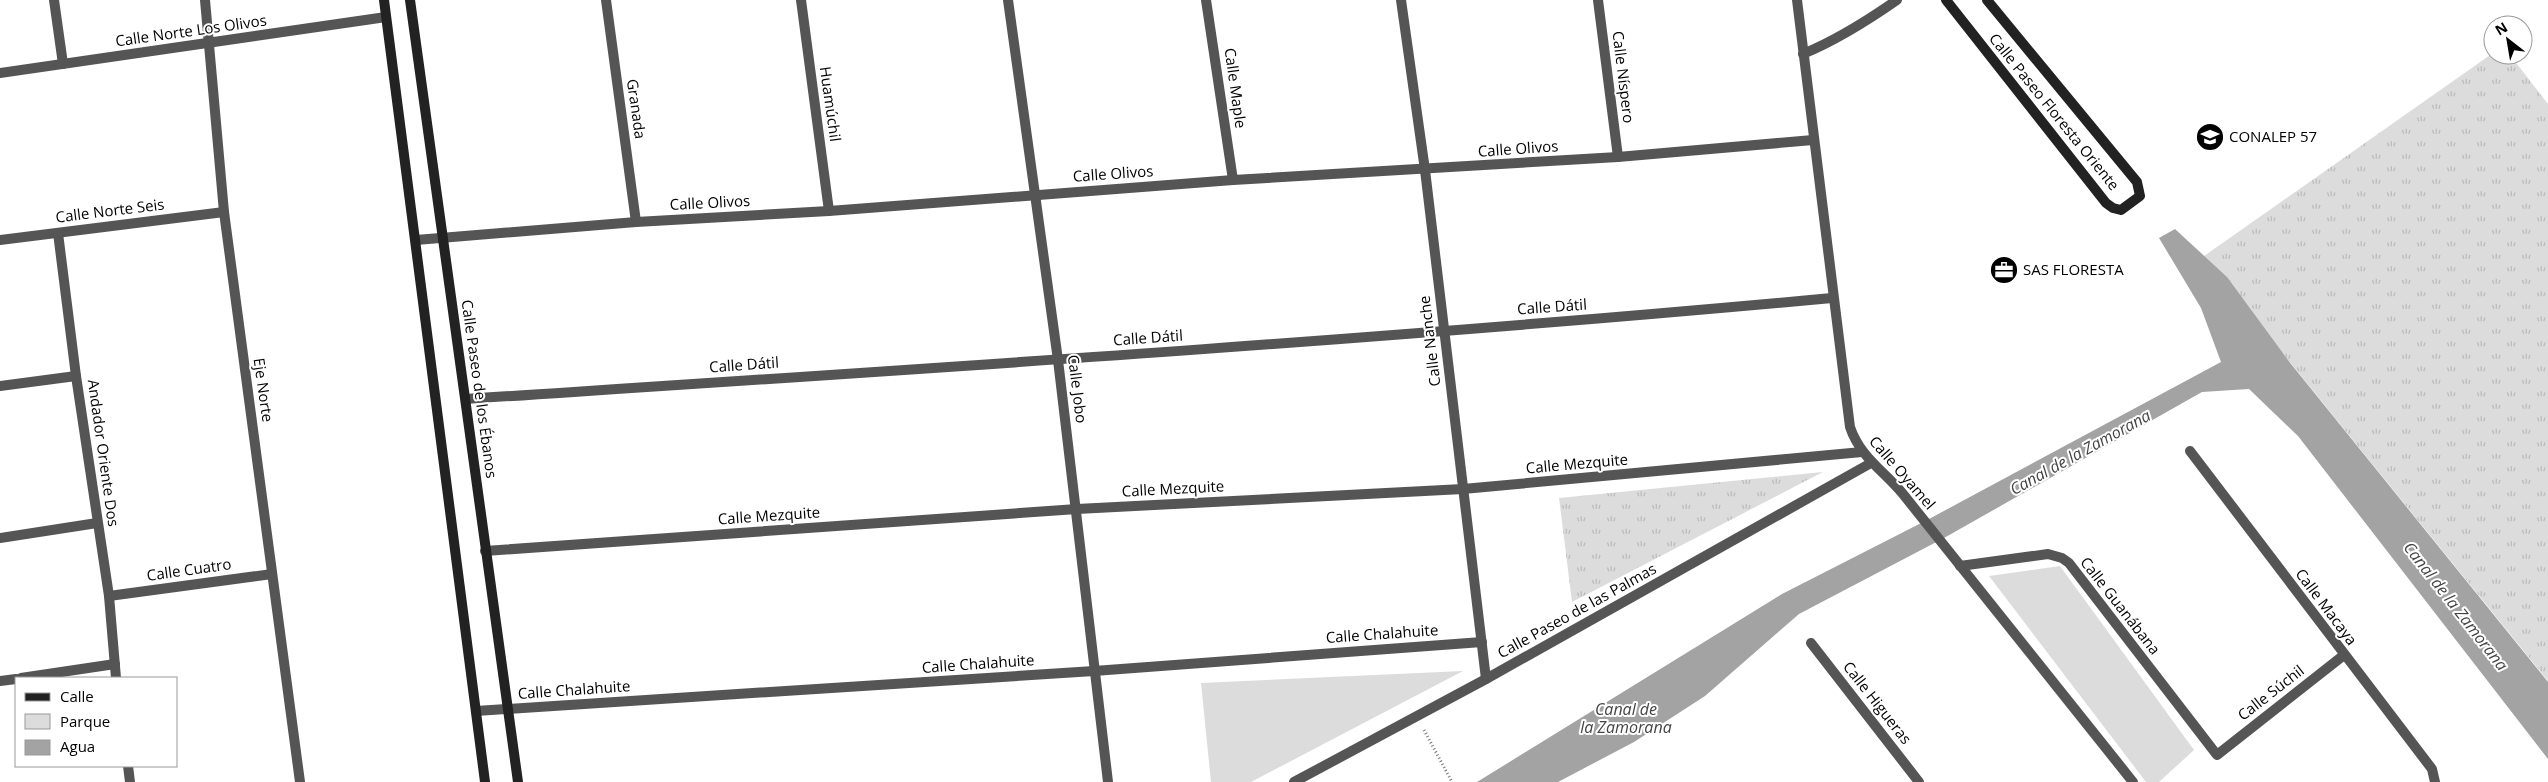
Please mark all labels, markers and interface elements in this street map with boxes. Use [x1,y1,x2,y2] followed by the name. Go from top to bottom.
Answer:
[114,9,268,51] street label: Calle Norte Los Olivos
[2483,15,2533,65] north arrow
[2491,17,2511,40] text: N
[1985,29,2124,194] street label: Calle Paseo Floresta Oriente
[1608,30,1640,124] street label: Calle Níspero
[1220,46,1252,129] street label: Calle Maple
[816,65,846,143] street label: Huamúchil
[623,78,651,140] street label: Granada
[2195,122,2225,152] school or university icon: CONALEP 57
[2229,126,2317,146] place label: CONALEP 57
[1477,135,1559,161] street label: Calle Olivos
[1072,160,1154,186] street label: Calle Olivos
[669,190,751,214] street label: Calle Olivos
[54,193,165,227] street label: Calle Norte Seis
[1989,255,2019,285] office icon: SAS FLORESTA
[2023,259,2124,279] place label: SAS FLORESTA
[1516,294,1587,318] street label: Calle Dátil
[1414,295,1444,388] street label: Calle Nanche
[458,298,502,479] street label: Calle Paseo de los Ébanos
[1112,325,1183,349] street label: Calle Dátil
[708,352,779,376] street label: Calle Dátil
[1064,353,1092,424] street label: Calle Jobo
[250,356,278,423] street label: Eje Norte
[84,378,124,528] street label: Andador Oriente Dos
[2006,404,2154,500] water label: Canal de la Zamorana
[1865,431,1940,513] street label: Calle Oyamel
[1525,449,1629,477] street label: Calle Mezquite
[1121,475,1225,501] street label: Calle Mezquite
[717,501,821,529] street label: Calle Mezquite
[2399,537,2513,675] water label: Canal de la Zamorana
[2076,552,2165,658] street label: Calle Guanábana
[145,553,232,585] street label: Calle Cuatro
[1494,558,1660,662] street label: Calle Paseo de las Palmas
[2291,564,2362,649] street label: Calle Macaya
[1325,619,1439,647] street label: Calle Chalahuite
[921,649,1035,677] street label: Calle Chalahuite
[1839,657,1916,748] street label: Calle Higueras
[2233,660,2308,724] street label: Calle Súchil
[517,675,631,703] street label: Calle Chalahuite
[15,677,178,767] legend
[60,686,94,706] text: Calle
[1580,698,1672,738] water label: Canal de la Zamorana
[60,711,110,731] text: Parque
[60,736,95,756] text: Agua

